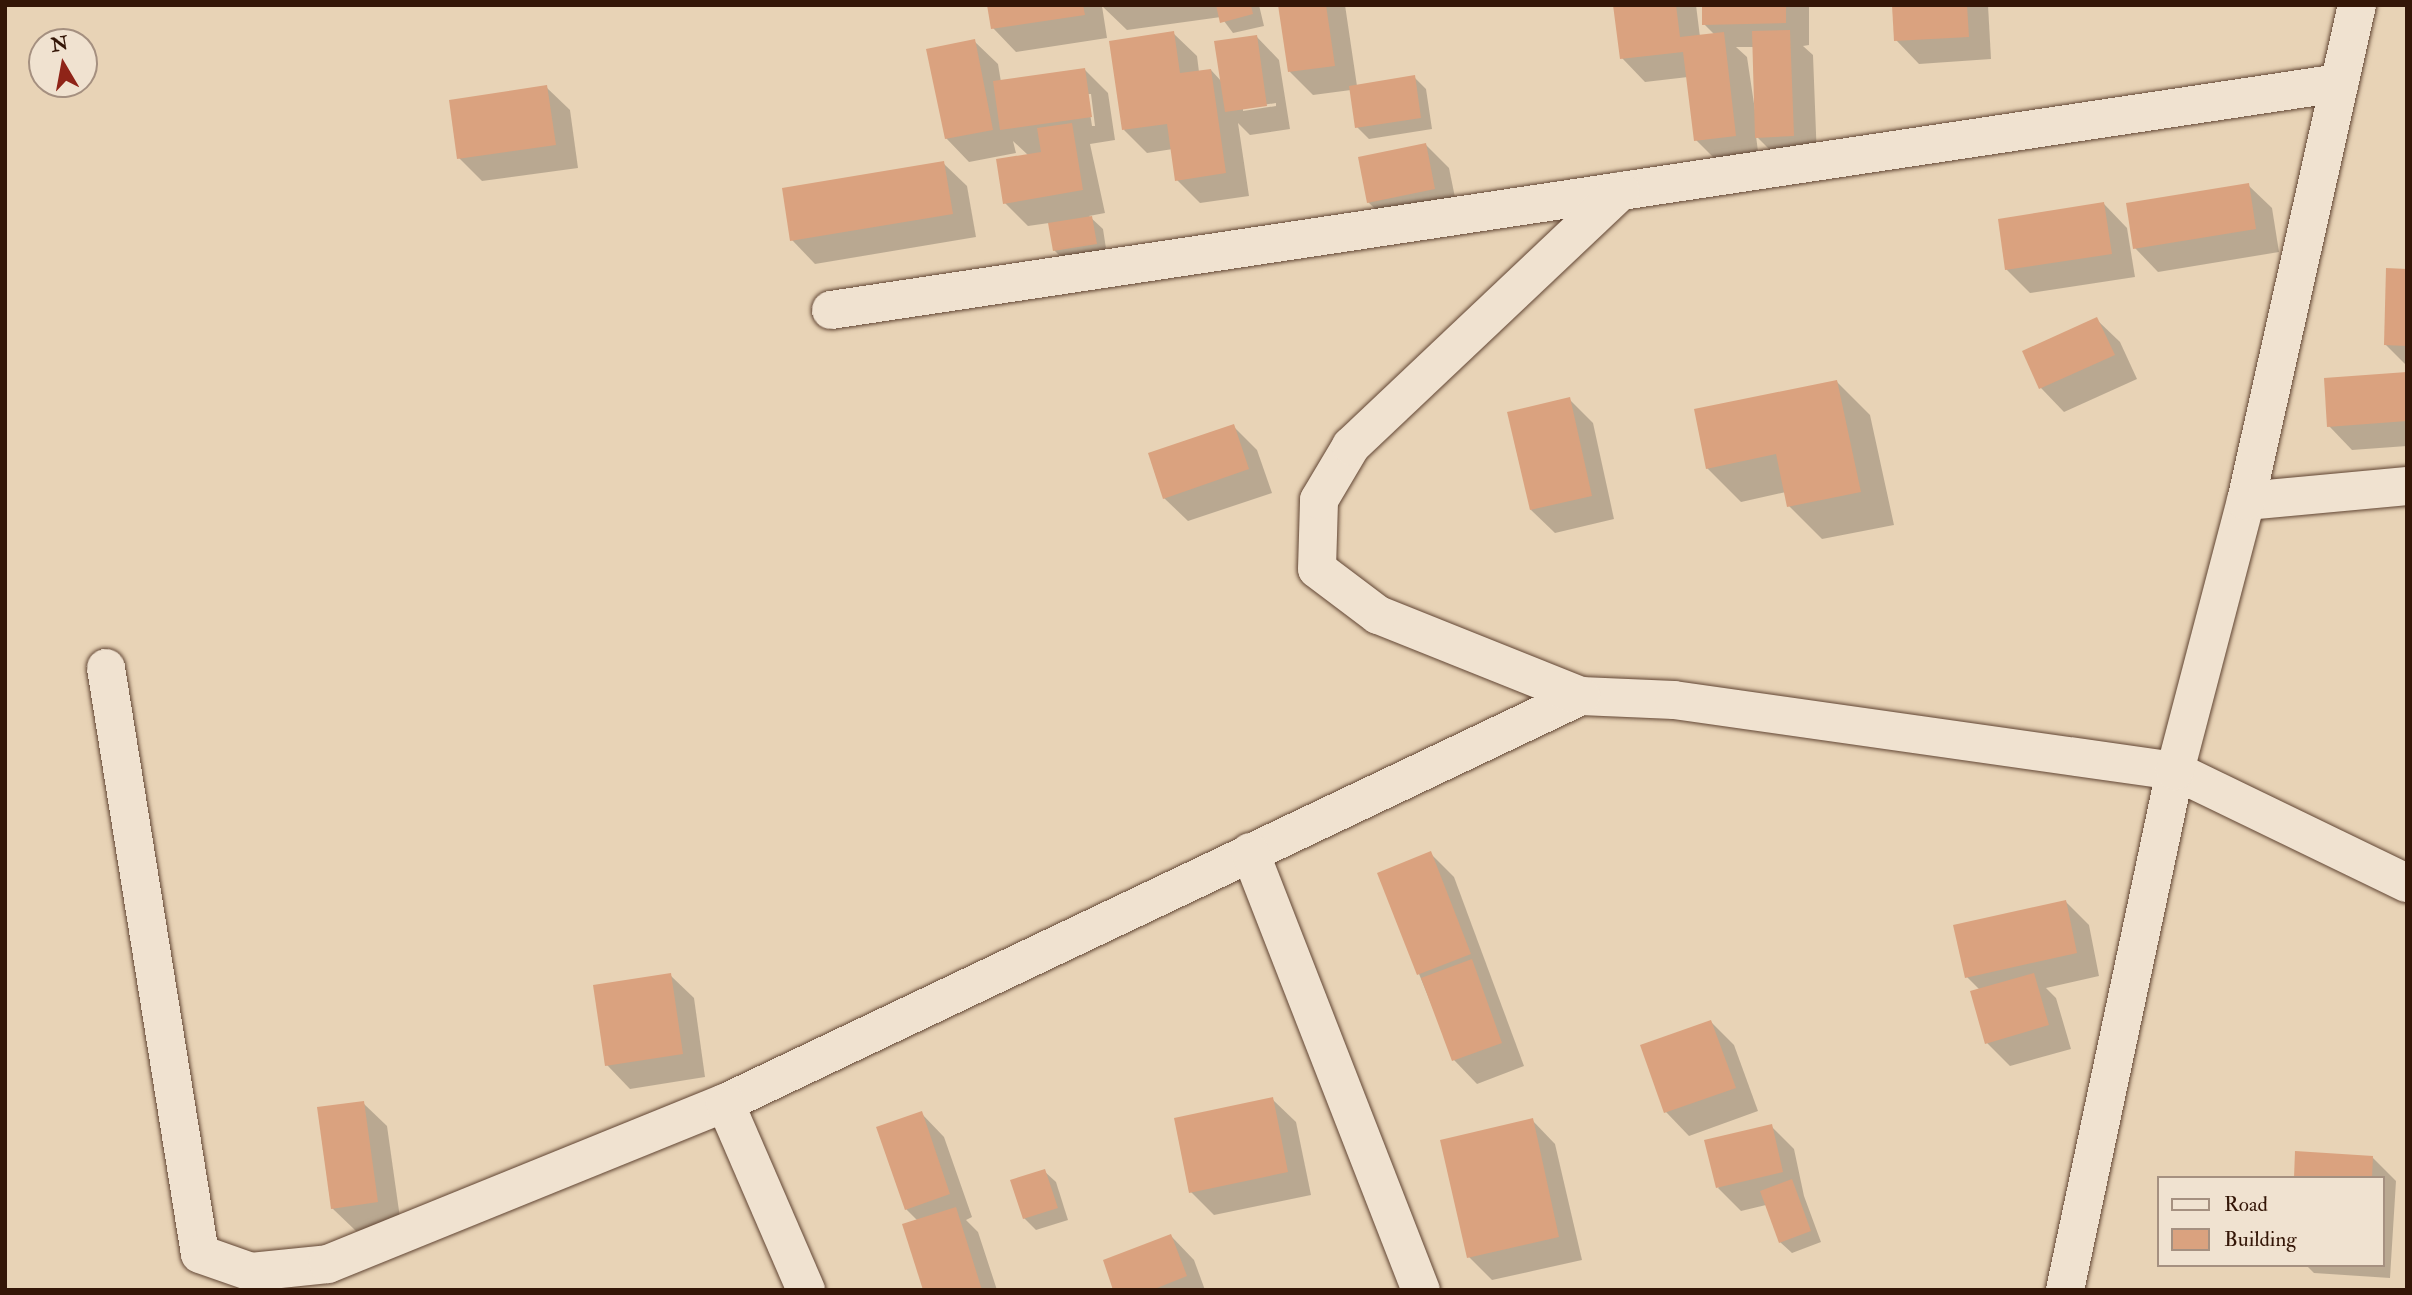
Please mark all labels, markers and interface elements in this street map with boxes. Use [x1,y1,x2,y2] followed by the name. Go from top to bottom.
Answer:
[28,28,98,98] north arrow
[49,31,70,58] text: N
[2156,1176,2384,1267] legend
[2224,1191,2268,1218] text: Road
[2224,1226,2297,1253] text: Building

